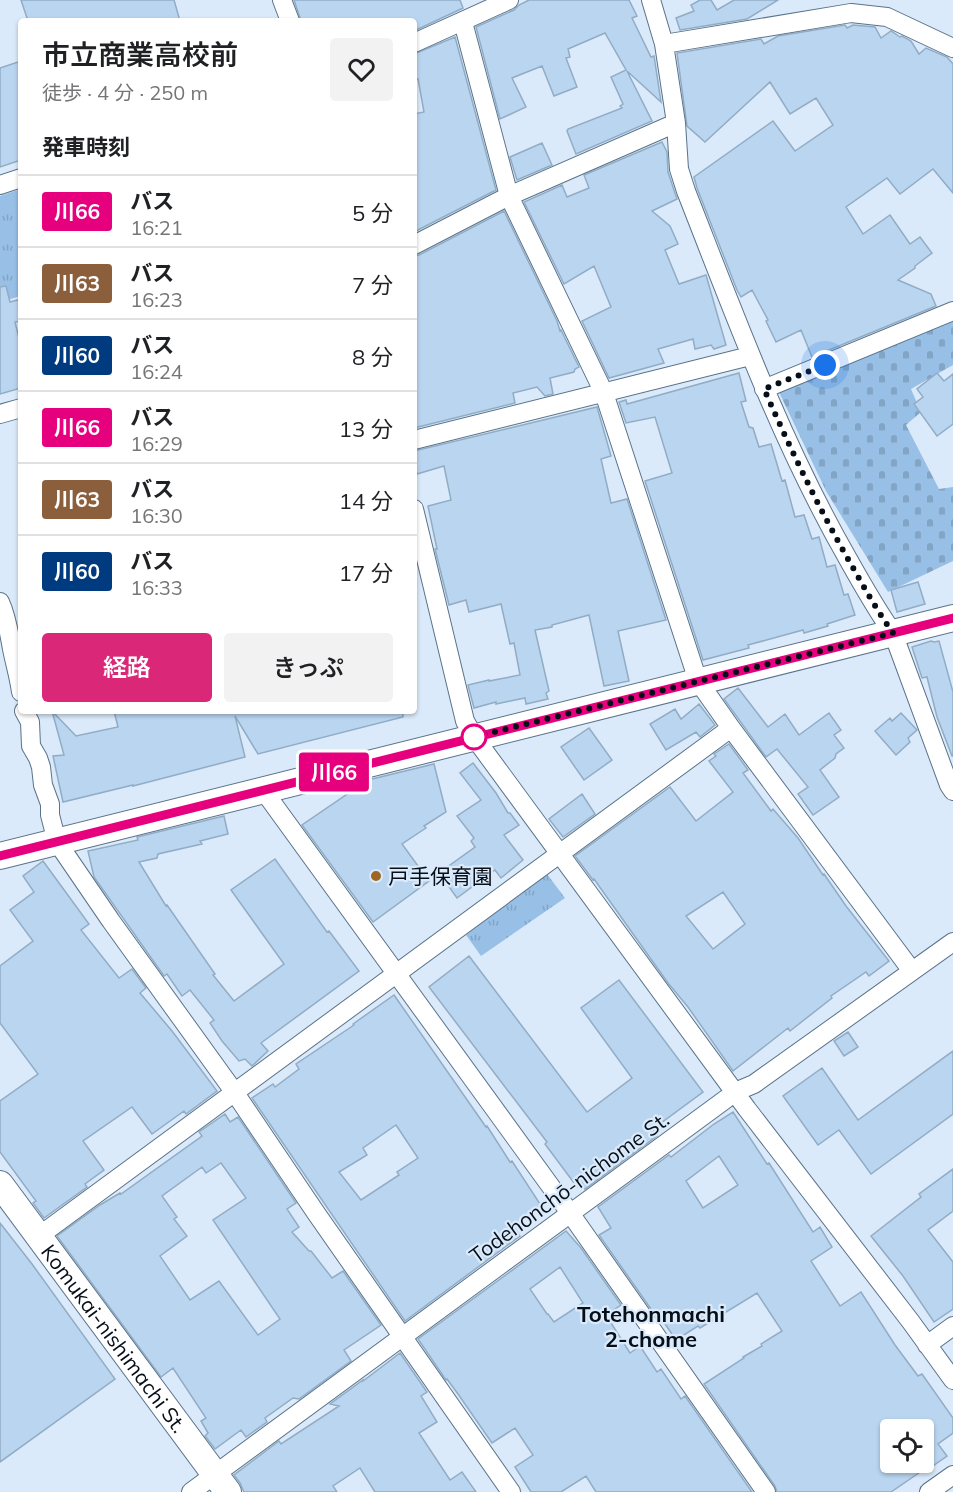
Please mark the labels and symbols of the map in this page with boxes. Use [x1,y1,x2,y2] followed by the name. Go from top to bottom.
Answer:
[810,350,840,380] your location
[461,724,487,750] unlabelled marker
[300,752,368,792] line badge: 川66
[388,863,493,889] place label: 戸手保育園
[369,869,383,883] marker: 戸手保育園
[464,1106,674,1268] street label: Todehonchō-nichome St.
[36,1239,192,1438] street label: Komukai-nishimachi St.
[577,1300,725,1353] district label: Totehonmachi 2-chome

